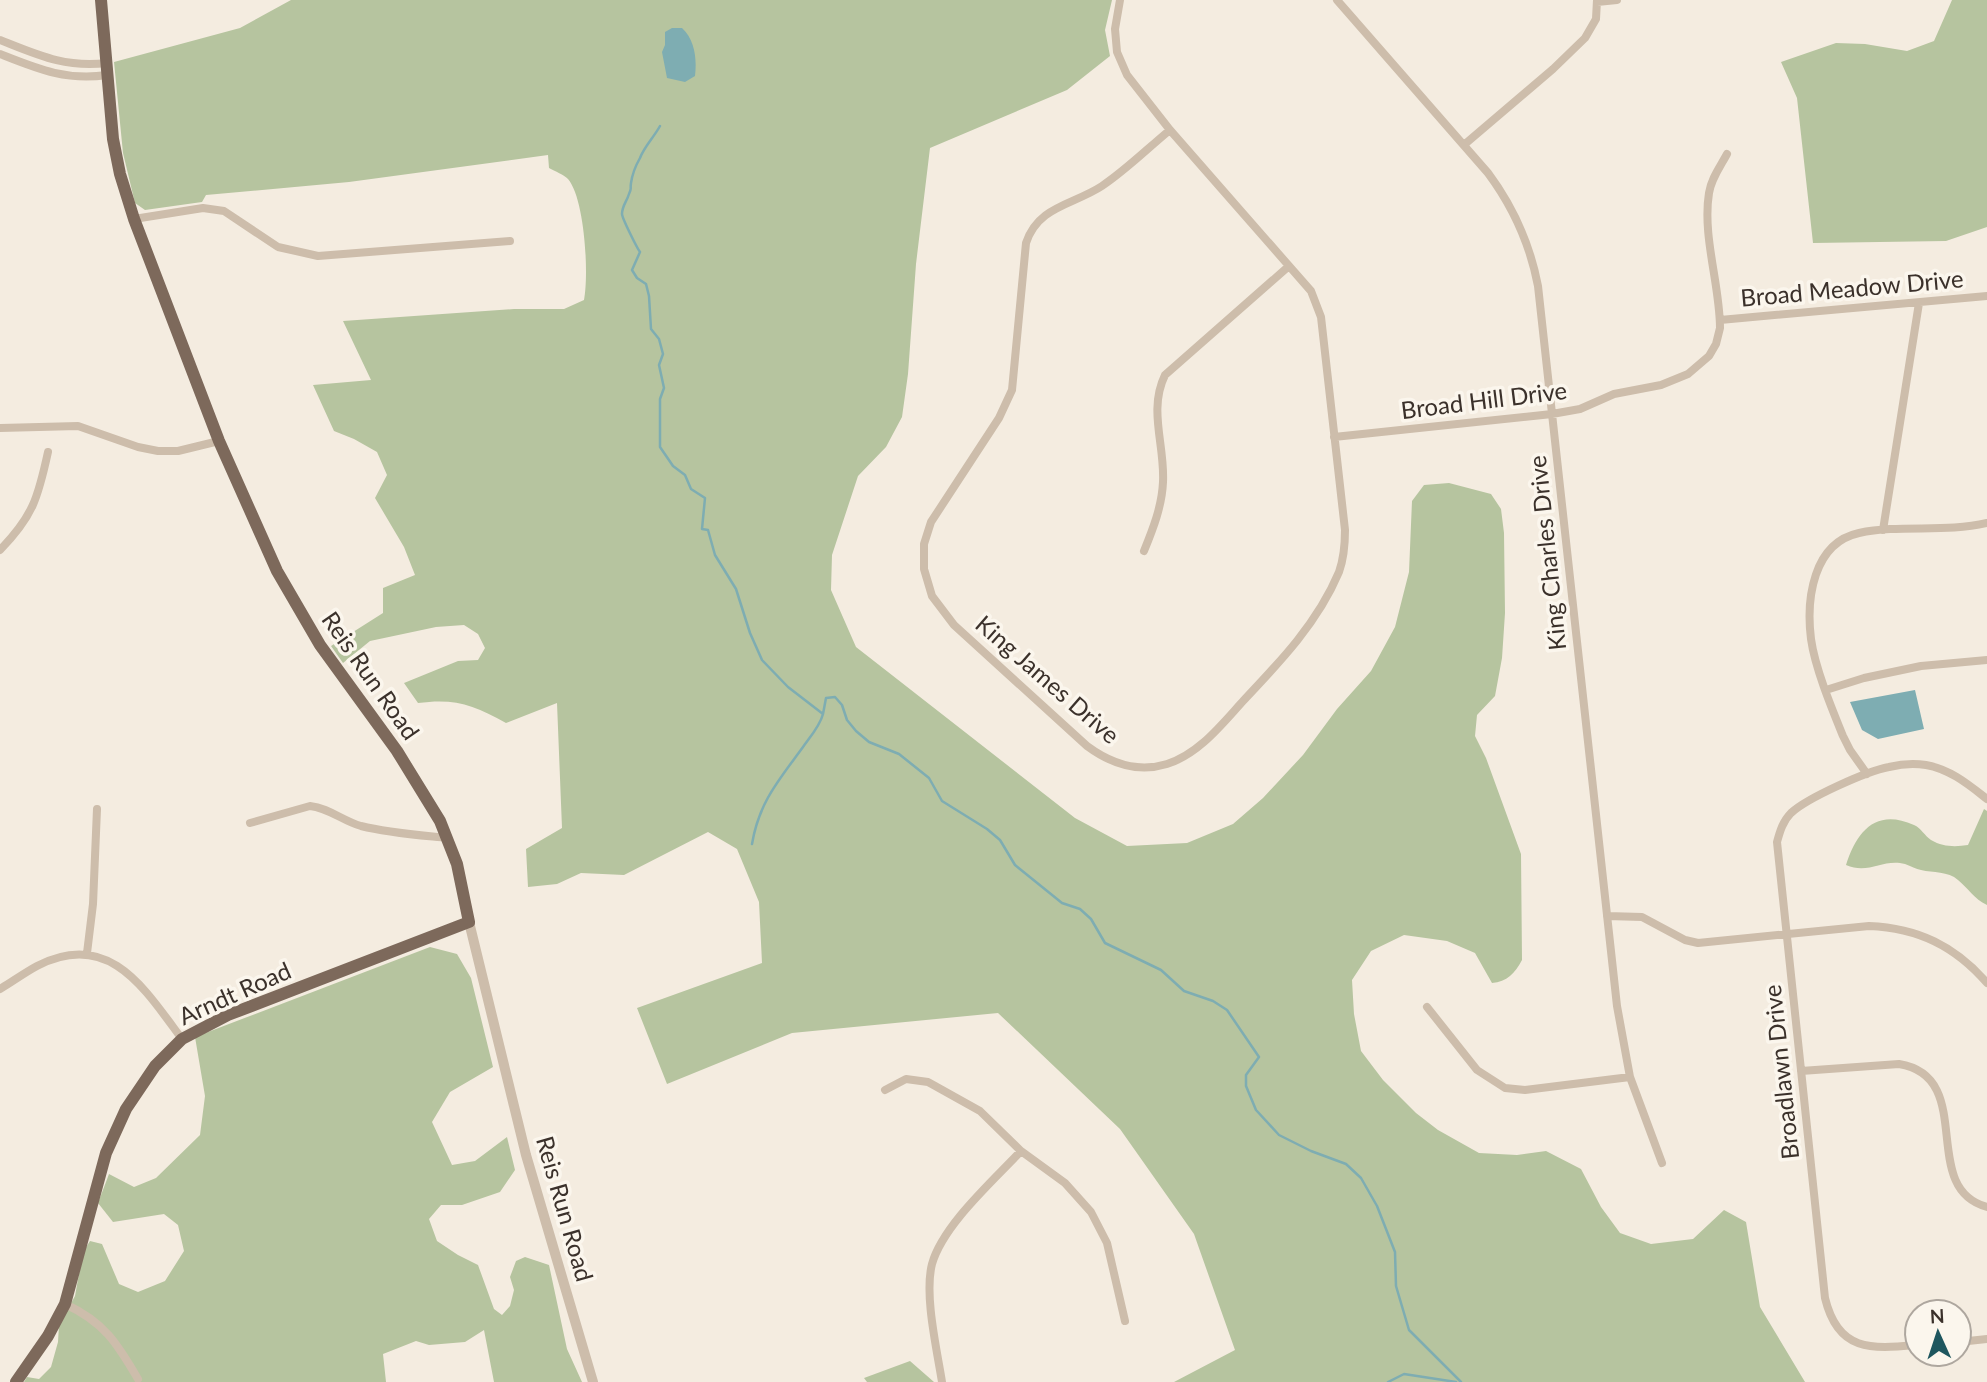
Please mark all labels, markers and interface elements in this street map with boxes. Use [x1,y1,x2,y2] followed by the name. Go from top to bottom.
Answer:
[1739,263,1965,312] street label: Broad Meadow Drive
[1399,375,1569,424] street label: Broad Hill Drive
[1522,454,1571,652] street label: King Charles Drive
[316,605,426,745] street label: Reis Run Road
[970,609,1126,749] street label: King James Drive
[174,955,295,1030] street label: Arndt Road
[1757,983,1804,1161] street label: Broadlawn Drive
[531,1133,600,1285] street label: Reis Run Road
[1903,1298,1973,1368] north arrow
[1929,1304,1945,1327] text: N

